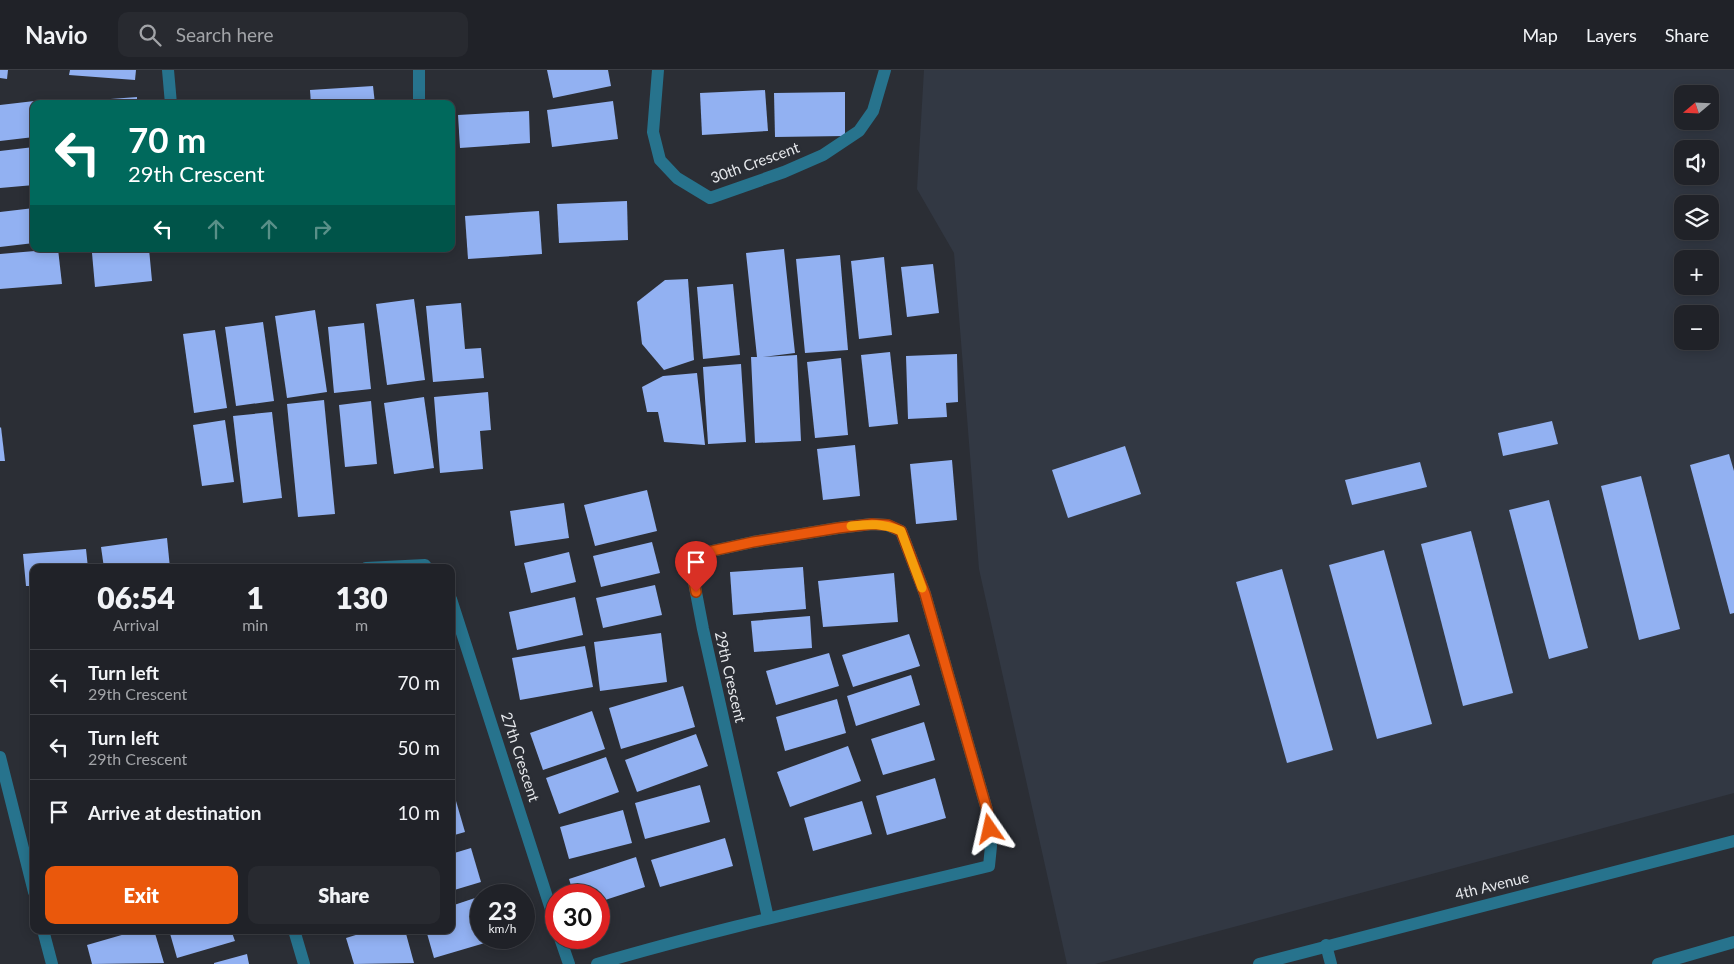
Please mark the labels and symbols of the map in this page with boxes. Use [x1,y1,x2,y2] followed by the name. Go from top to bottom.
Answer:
[1674,85,1719,130] north arrow
[708,137,802,186] street label: 30th Crescent
[675,541,717,592] pin
[712,629,750,725] street label: 29th Crescent
[498,710,544,804] street label: 27th Crescent
[963,802,1015,854] position arrow
[1453,867,1531,903] street label: 4th Avenue
[545,884,610,949] speed limit sign: 30

